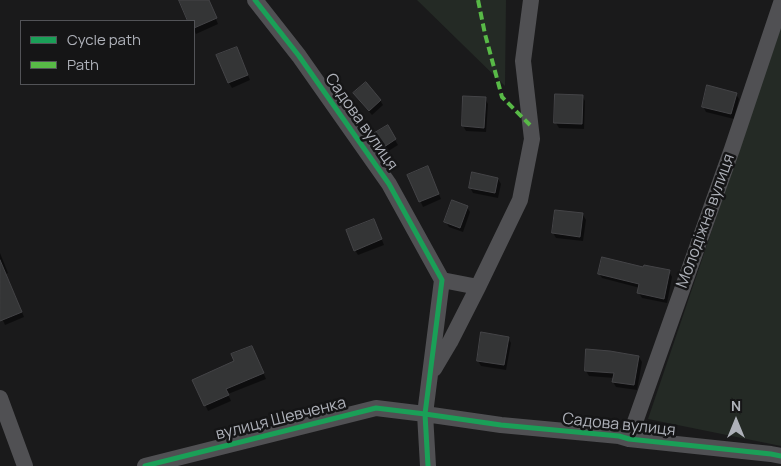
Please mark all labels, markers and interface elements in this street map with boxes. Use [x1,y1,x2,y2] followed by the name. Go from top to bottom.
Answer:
[20,20,195,85] legend
[67,29,141,50] text: Cycle path
[67,54,99,75] text: Path
[321,70,401,174] street label: Садова вулиця
[673,151,739,291] street label: Молодіжна вулиця
[214,394,348,444] street label: вулиця Шевченка
[711,396,761,446] north arrow
[731,396,741,415] text: N
[561,410,677,440] street label: Садова вулиця

